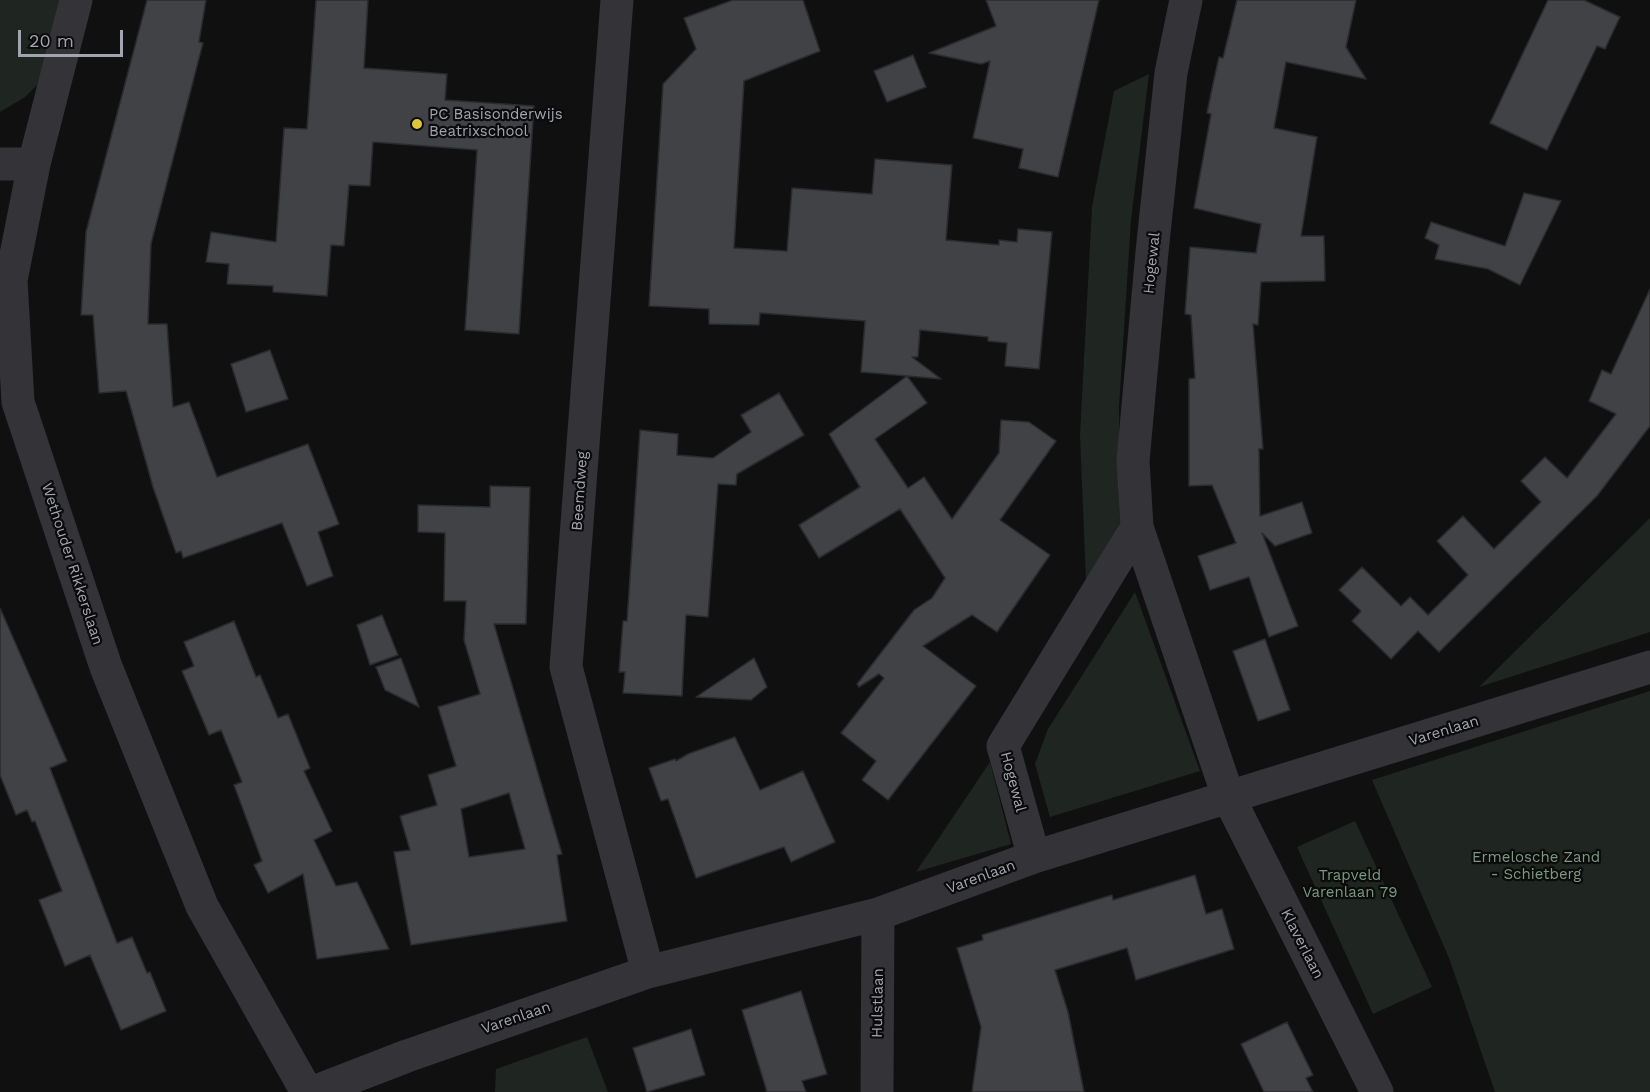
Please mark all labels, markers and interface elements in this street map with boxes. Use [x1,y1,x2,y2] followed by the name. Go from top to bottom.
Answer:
[21,18,126,56] scale bar
[29,30,74,51] text: 20 m
[429,106,563,141] place label: PC Basisonderwijs Beatrixschool
[410,117,424,131] marker: PC Basisonderwijs Beatrixschool
[1140,231,1164,295] street label: Hogewal
[568,451,592,531] street label: Beemdweg
[37,481,107,647] street label: Wethouder Rikkerslaan
[1407,712,1481,750] street label: Varenlaan
[996,750,1030,814] street label: Hogewal
[1472,849,1600,884] park label: Ermelosche Zand - Schietberg
[944,856,1018,898] street label: Varenlaan
[1303,867,1397,902] park label: Trapveld Varenlaan 79
[1277,906,1327,982] street label: Klaverlaan
[868,968,888,1038] street label: Hulstlaan
[479,998,553,1038] street label: Varenlaan

